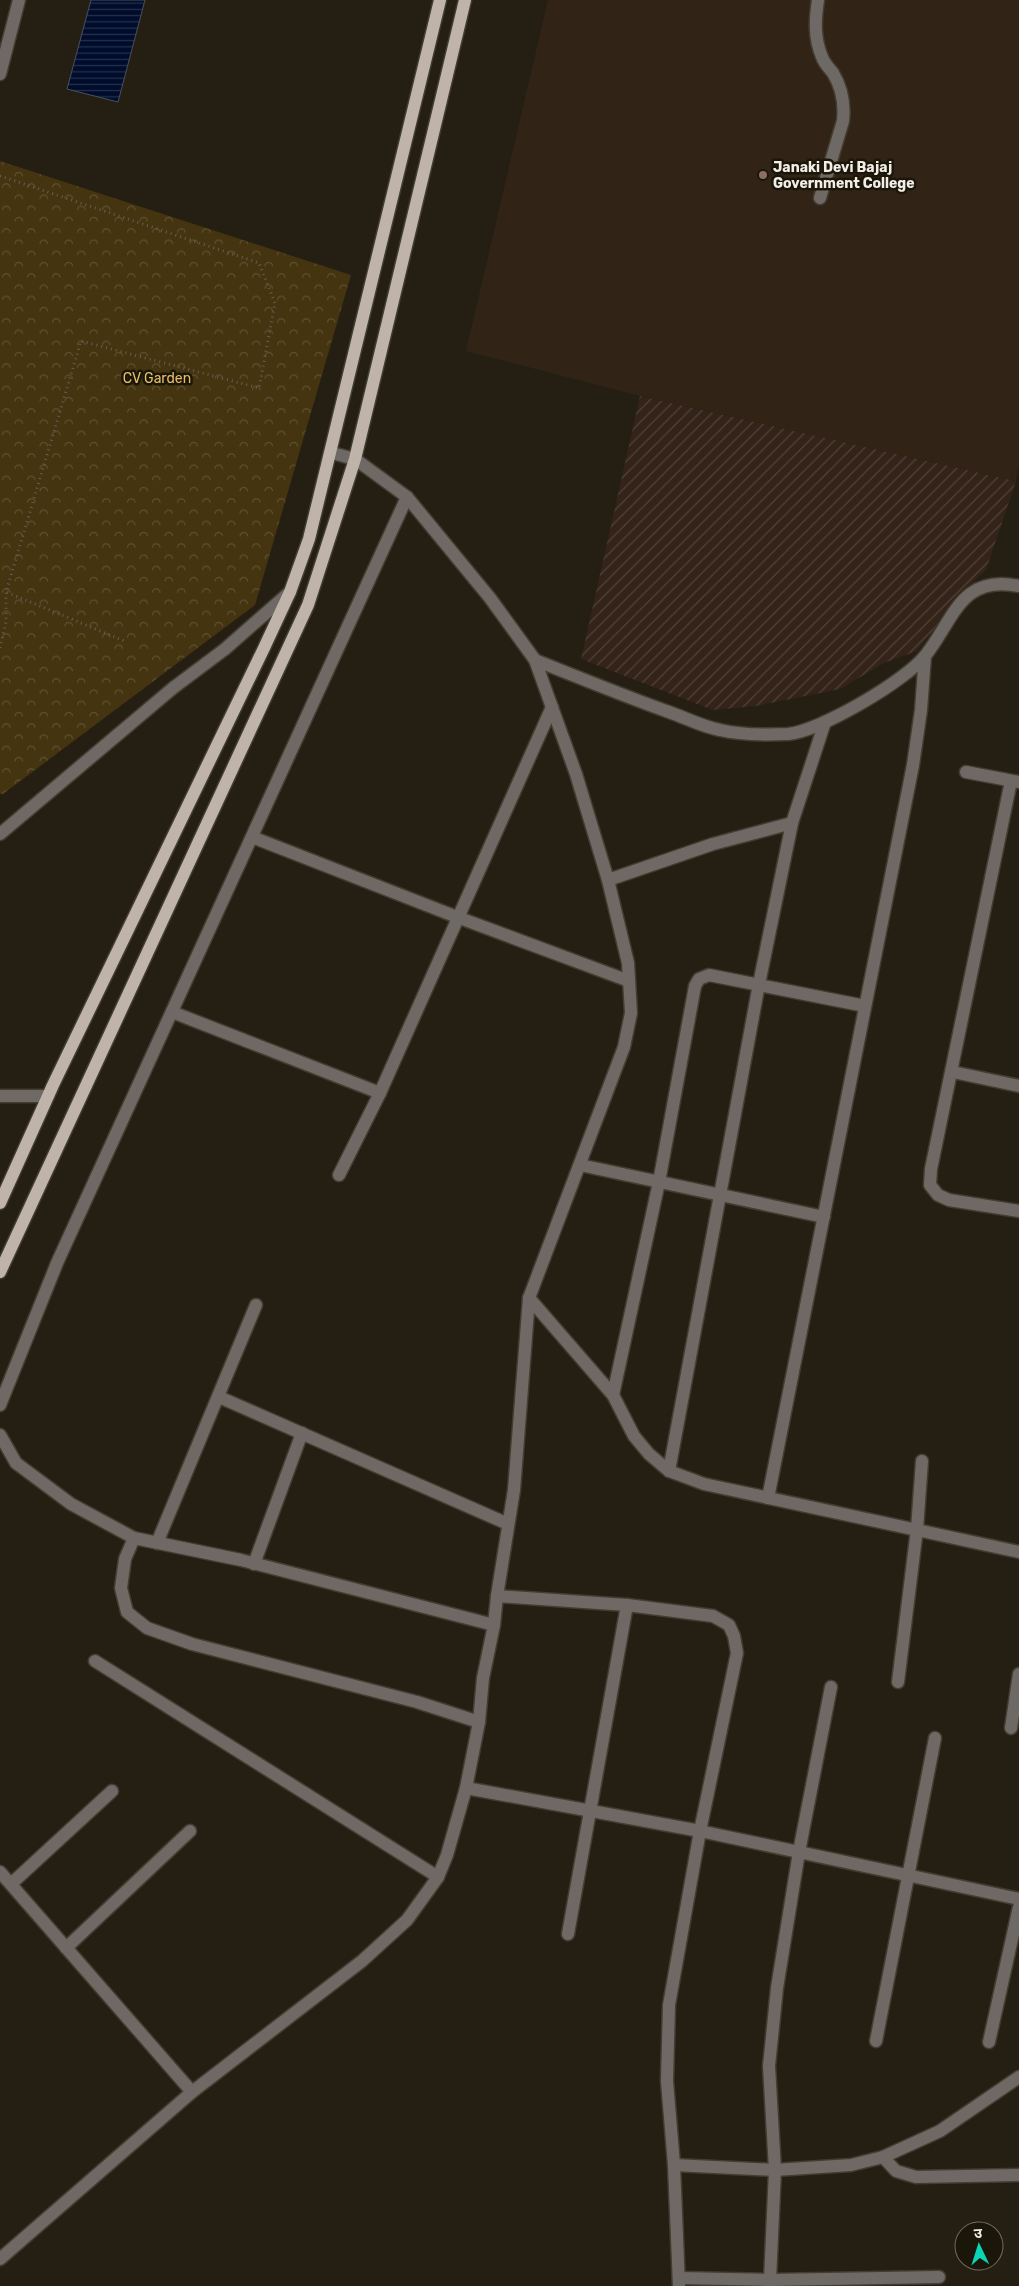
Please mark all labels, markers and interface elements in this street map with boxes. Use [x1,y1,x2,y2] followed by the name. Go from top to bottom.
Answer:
[773,159,915,192] place label: Janaki Devi Bajaj Government College
[757,169,769,181] marker: Janaki Devi Bajaj Government College
[123,370,191,387] park label: CV Garden
[954,2221,1004,2271] north arrow
[973,2225,984,2242] text: उ

